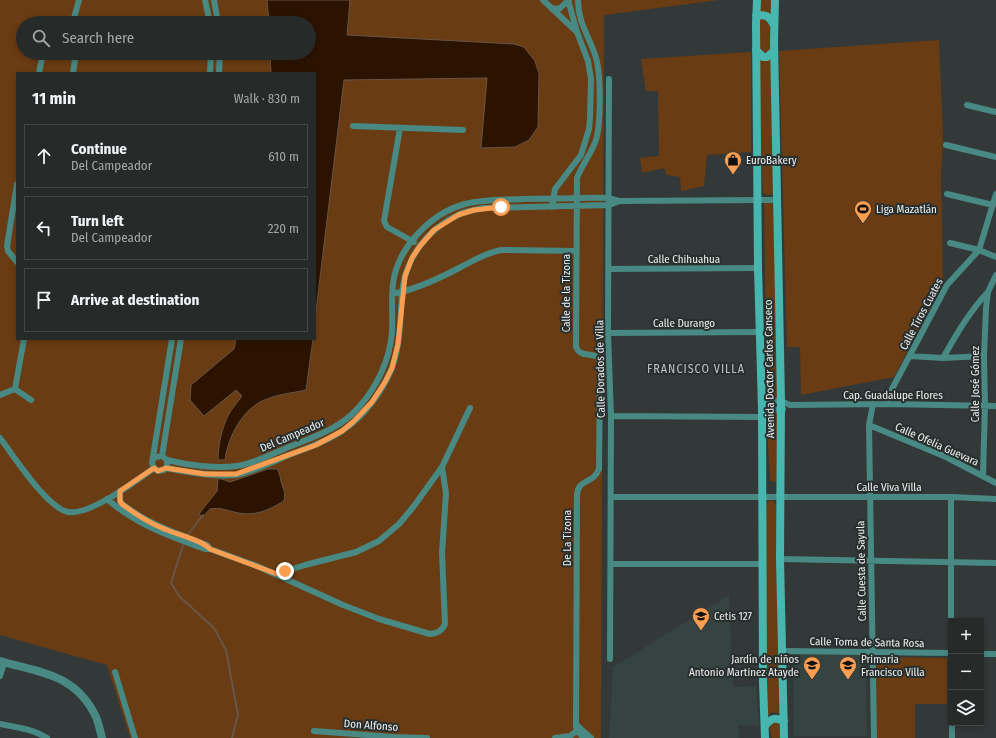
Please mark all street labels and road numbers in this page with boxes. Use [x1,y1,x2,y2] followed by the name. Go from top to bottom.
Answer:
[648,253,720,266] street label: Calle Chihuahua
[560,254,573,332] street label: Calle de la Tizona
[897,276,946,352] street label: Calle Tiros Cuates
[762,299,777,438] street label: Avenida Doctor Carlos Canseco
[653,317,715,330] street label: Calle Durango
[593,320,608,418] street label: Calle Dorados de Villa
[969,345,982,422] street label: Calle José Gómez
[843,389,943,402] street label: Cap. Guadalupe Flores
[258,416,327,455] street label: Del Campeador
[893,420,981,469] street label: Calle Ofelia Guevara
[856,481,922,494] street label: Calle Viva Villa
[561,510,574,566] street label: De La Tizona
[854,520,869,622] street label: Calle Cuesta de Sayula
[809,635,925,650] street label: Calle Toma de Santa Rosa
[343,717,399,734] street label: Don Alfonso

